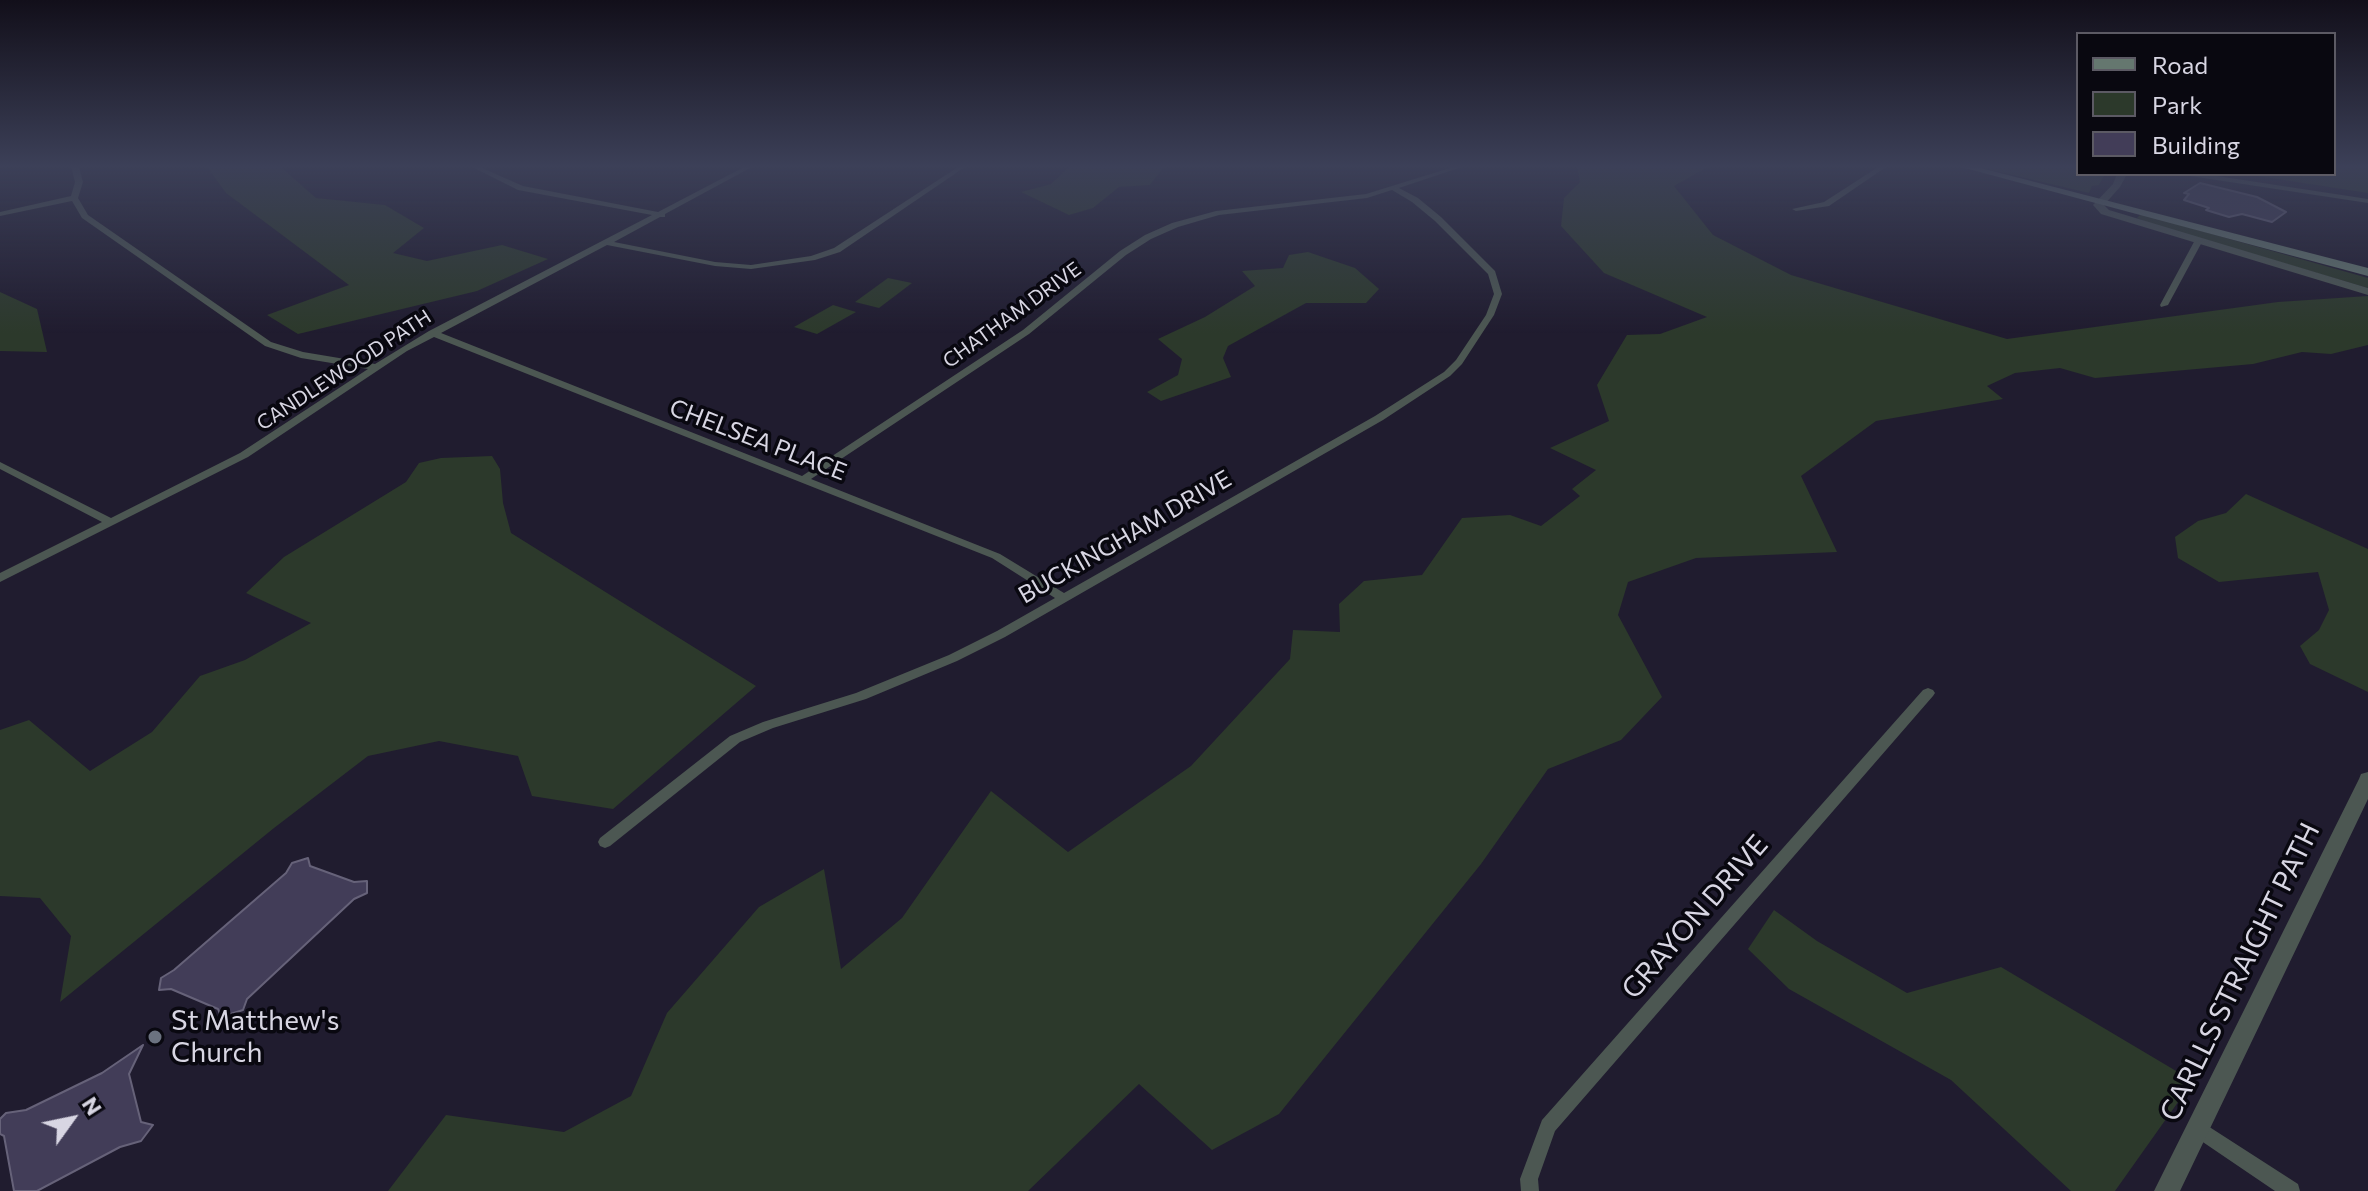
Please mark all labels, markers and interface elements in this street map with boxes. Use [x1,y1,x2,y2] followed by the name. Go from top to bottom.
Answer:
[2076,32,2336,176] legend
[2152,50,2208,79] text: Road
[2152,90,2202,119] text: Park
[2152,130,2240,159] text: Building
[938,257,1086,373] street label: CHATHAM DRIVE
[252,305,436,435] street label: CANDLEWOOD PATH
[665,393,851,487] street label: CHELSEA PLACE
[1013,464,1237,610] street label: BUCKINGHAM DRIVE
[2153,817,2327,1127] street label: CARLLS STRAIGHT PATH
[1615,828,1775,1006] street label: GRAYON DRIVE
[171,1004,339,1070] place label: St Matthew's Church
[146,1028,164,1046] marker: St Matthew's Church
[32,1079,112,1159] north arrow
[77,1091,108,1120] text: N

